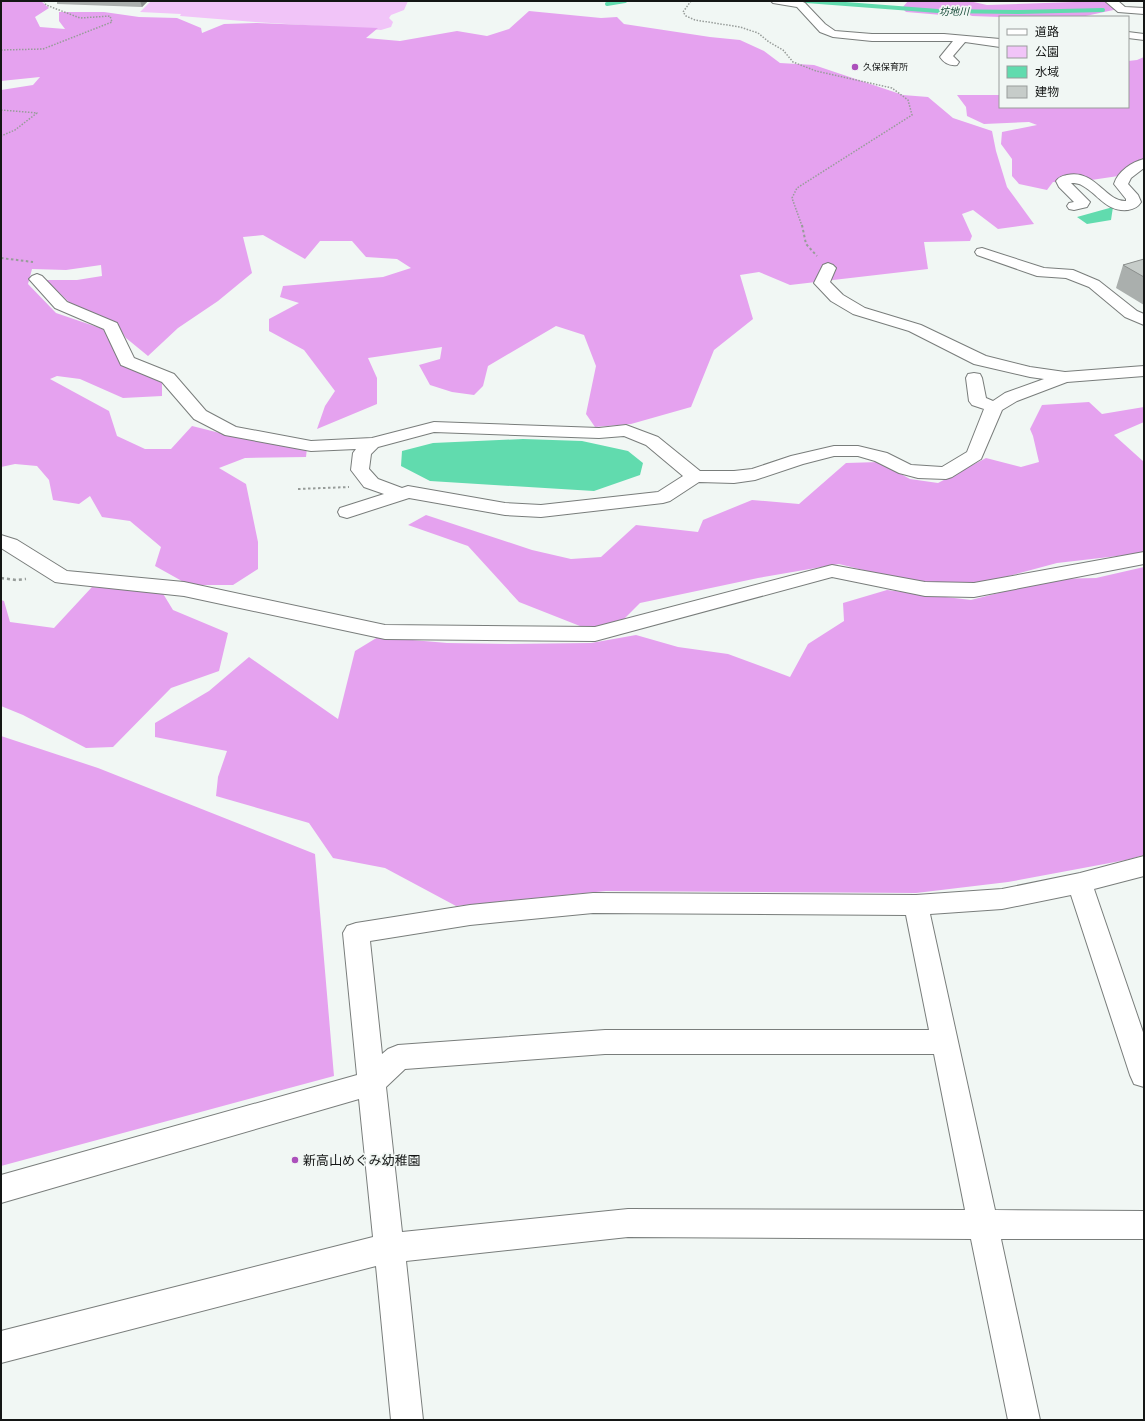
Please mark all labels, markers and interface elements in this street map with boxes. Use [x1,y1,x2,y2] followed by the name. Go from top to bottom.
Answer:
[939,6,970,18] water label: 坊地川
[999,16,1129,108] legend
[1035,25,1059,39] text: 道路
[1035,45,1059,59] text: 公園
[850,62,860,72] marker: 久保保育所
[863,62,908,72] place label: 久保保育所
[1035,65,1059,79] text: 水域
[1035,85,1059,99] text: 建物
[303,1153,420,1168] place label: 新高山めぐみ幼稚園
[290,1155,300,1165] marker: 新高山めぐみ幼稚園

